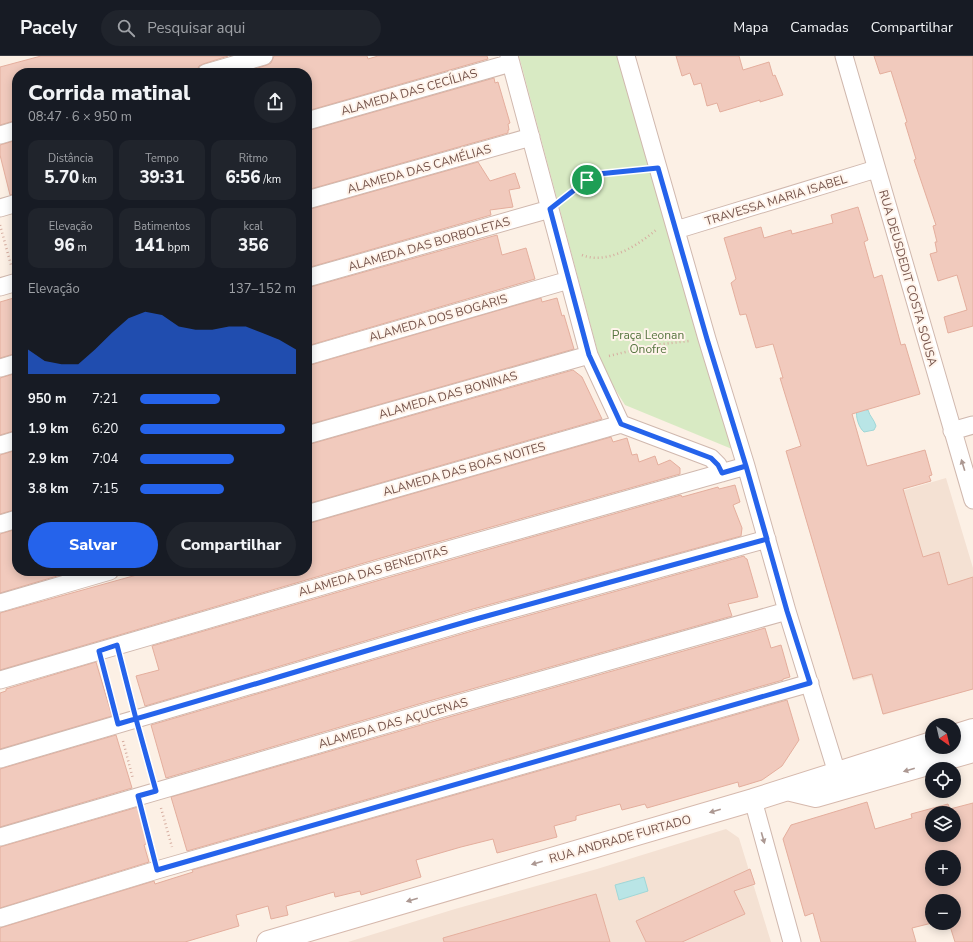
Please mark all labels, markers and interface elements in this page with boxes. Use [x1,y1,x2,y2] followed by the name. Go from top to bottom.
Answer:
[101,10,381,46] search box
[20,15,77,41] text: Pacely
[115,17,137,39] icon: search
[147,18,245,38] text: Pesquisar aqui
[733,18,768,37] text: Mapa
[790,18,849,37] text: Camadas
[871,18,953,37] text: Compartilhar
[339,65,479,119] street label: ALAMEDA DAS CECÍLIAS
[28,78,190,108] text: Corrida matinal
[254,81,296,123] button: share
[28,108,132,126] text: 08:47 · 6 × 950 m
[345,141,493,197] street label: ALAMEDA DAS CAMÉLIAS
[48,151,93,166] text: Distância
[145,151,179,166] text: Tempo
[239,151,268,166] text: Ritmo
[570,163,604,197] pin
[44,166,79,189] text: 5.70
[139,166,185,189] text: 39:31
[225,166,260,189] text: 6:56
[576,169,598,191] icon: arrive
[703,171,849,229] street label: TRAVESSA MARIA ISABEL
[79,172,97,187] text: km
[260,172,281,187] text: /km
[875,188,941,368] street label: RUA DEUSDEDIT COSTA SOUSA
[346,213,512,275] street label: ALAMEDA DAS BORBOLETAS
[49,219,93,234] text: Elevação
[134,219,190,234] text: Batimentos
[244,219,263,234] text: kcal
[54,234,75,257] text: 96
[134,234,165,257] text: 141
[238,234,269,257] text: 356
[75,240,87,255] text: m
[165,240,190,255] text: bpm
[28,280,80,298] text: Elevação
[228,280,296,298] text: 137–152 m
[367,291,509,345] street label: ALAMEDA DOS BOGARIS
[612,327,684,357] park label: Praça Leonan Onofre
[377,368,519,422] street label: ALAMEDA DAS BONINAS
[28,390,66,408] text: 950 m
[92,390,118,408] text: 7:21
[28,420,69,438] text: 1.9 km
[92,420,118,438] text: 6:20
[381,438,547,500] street label: ALAMEDA DAS BOAS NOITES
[28,450,69,468] text: 2.9 km
[92,450,118,468] text: 7:04
[960,459,966,471] one-way arrow
[28,480,69,498] text: 3.8 km
[92,480,118,498] text: 7:15
[28,522,158,568] button: Salvar
[166,522,296,568] button: Compartilhar
[296,542,450,600] street label: ALAMEDA DAS BENEDITAS
[316,694,470,752] street label: ALAMEDA DAS AÇUCENAS
[925,718,961,754] north arrow
[925,718,961,930] map controls
[925,762,961,798] button: locate
[902,767,914,773] one-way arrow
[925,806,961,842] button: layers
[709,808,721,814] one-way arrow
[547,811,693,867] street label: RUA ANDRADE FURTADO
[760,832,766,844] one-way arrow
[925,850,961,886] button: +
[531,860,543,866] one-way arrow
[925,894,961,930] button: −
[406,897,418,903] one-way arrow

